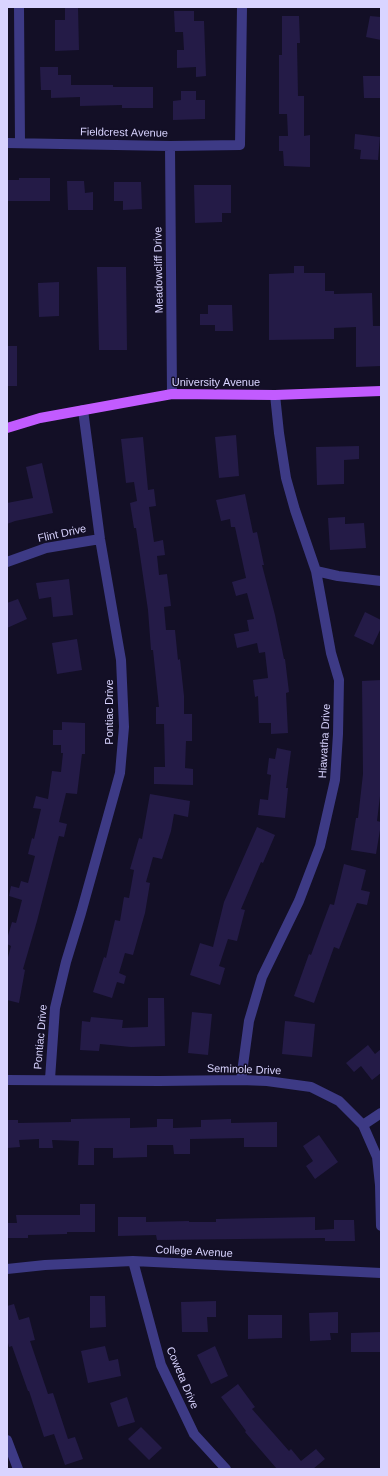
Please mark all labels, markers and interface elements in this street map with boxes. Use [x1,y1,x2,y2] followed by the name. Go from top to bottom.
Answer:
[80,126,168,140] street label: Fieldcrest Avenue
[152,227,166,313] street label: Meadowcliff Drive
[172,376,260,390] street label: University Avenue
[36,522,88,546] street label: Flint Drive
[103,679,117,745] street label: Pontiac Drive
[316,703,334,779] street label: Hiawatha Drive
[32,1004,50,1070] street label: Pontiac Drive
[207,1062,281,1078] street label: Seminole Drive
[155,1243,233,1261] street label: College Avenue
[163,1345,201,1411] street label: Coweta Drive

